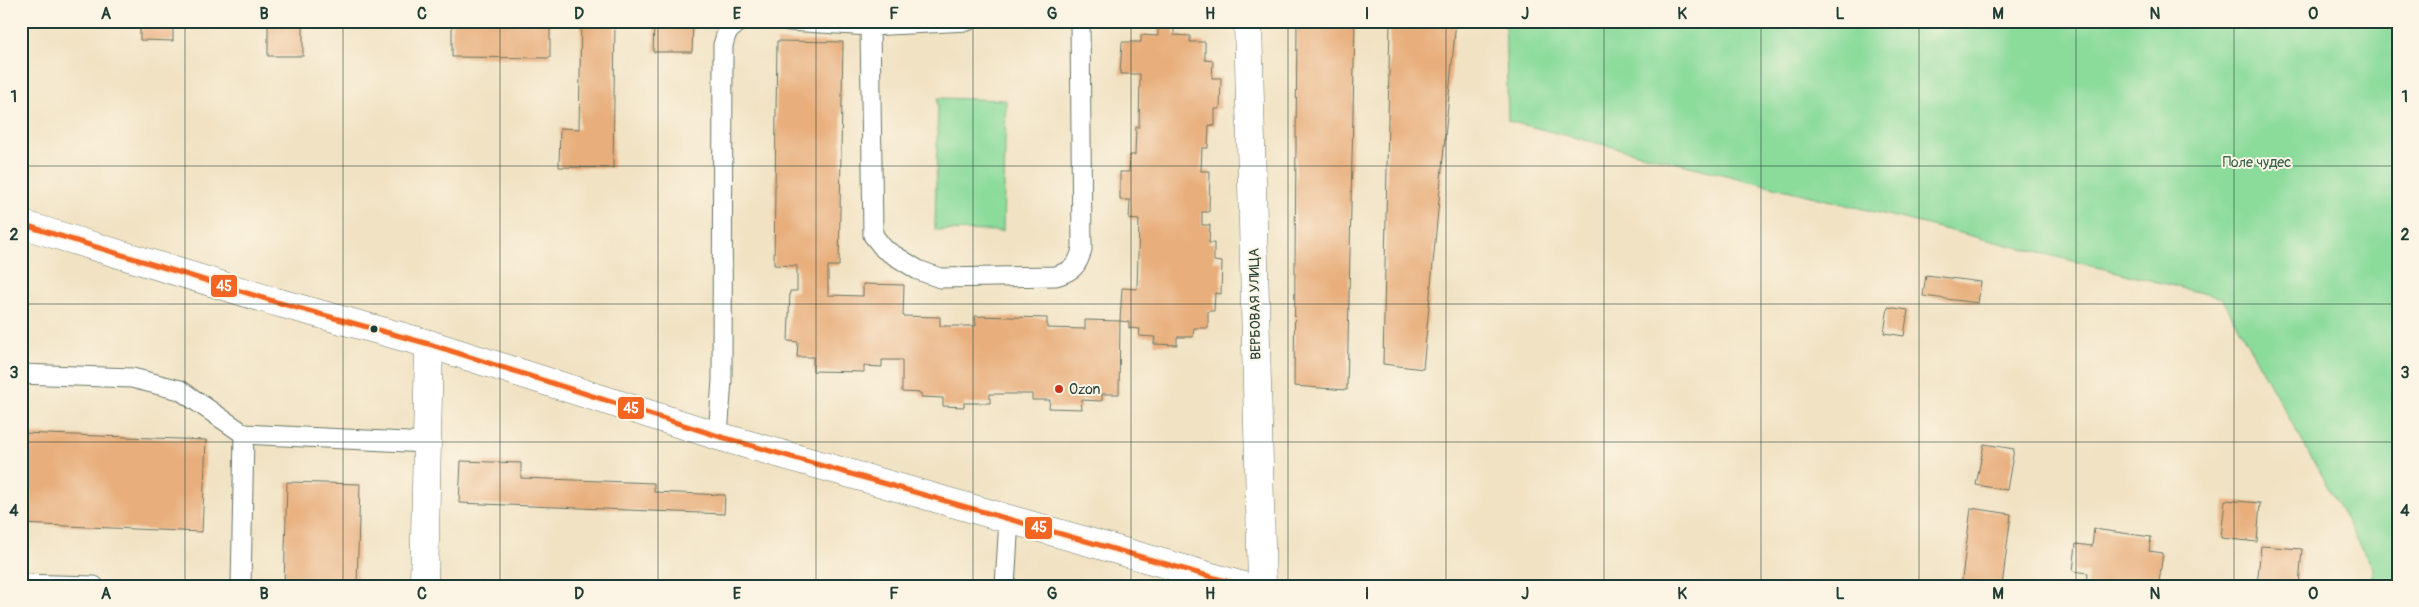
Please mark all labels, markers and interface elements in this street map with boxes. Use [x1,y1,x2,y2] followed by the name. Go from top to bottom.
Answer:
[101,4,112,24] text: A
[259,4,269,24] text: B
[417,4,427,24] text: C
[574,4,584,24] text: D
[733,4,742,24] text: E
[889,4,899,24] text: F
[1047,4,1058,24] text: G
[1205,4,1215,24] text: H
[1365,4,1369,24] text: I
[1521,4,1529,24] text: J
[1677,4,1687,24] text: K
[1835,4,1845,24] text: L
[1992,4,2004,24] text: M
[2150,4,2161,24] text: N
[2308,4,2318,24] text: O
[11,87,17,107] text: 1
[2402,87,2408,107] text: 1
[2223,154,2291,171] park label: Поле чудес
[10,225,19,245] text: 2
[2401,225,2410,245] text: 2
[1246,248,1264,360] street label: ВЕРБОВАЯ УЛИЦА
[210,274,238,298] line badge: 45
[216,278,232,295] text: 45
[369,324,379,334] unlabelled marker
[10,363,19,383] text: 3
[2401,363,2410,383] text: 3
[1069,381,1101,398] place label: Ozon
[1053,383,1065,395] marker: Ozon
[617,396,645,420] line badge: 45
[623,400,639,417] text: 45
[9,501,19,521] text: 4
[2400,501,2410,521] text: 4
[1024,516,1053,540] line badge: 45
[1031,519,1047,536] text: 45
[101,584,112,604] text: A
[259,584,269,604] text: B
[417,584,427,604] text: C
[574,584,584,604] text: D
[733,584,742,604] text: E
[889,584,899,604] text: F
[1047,584,1058,604] text: G
[1205,584,1215,604] text: H
[1365,584,1369,604] text: I
[1521,584,1529,604] text: J
[1677,584,1687,604] text: K
[1835,584,1845,604] text: L
[1992,584,2004,604] text: M
[2150,584,2161,604] text: N
[2308,584,2318,604] text: O

